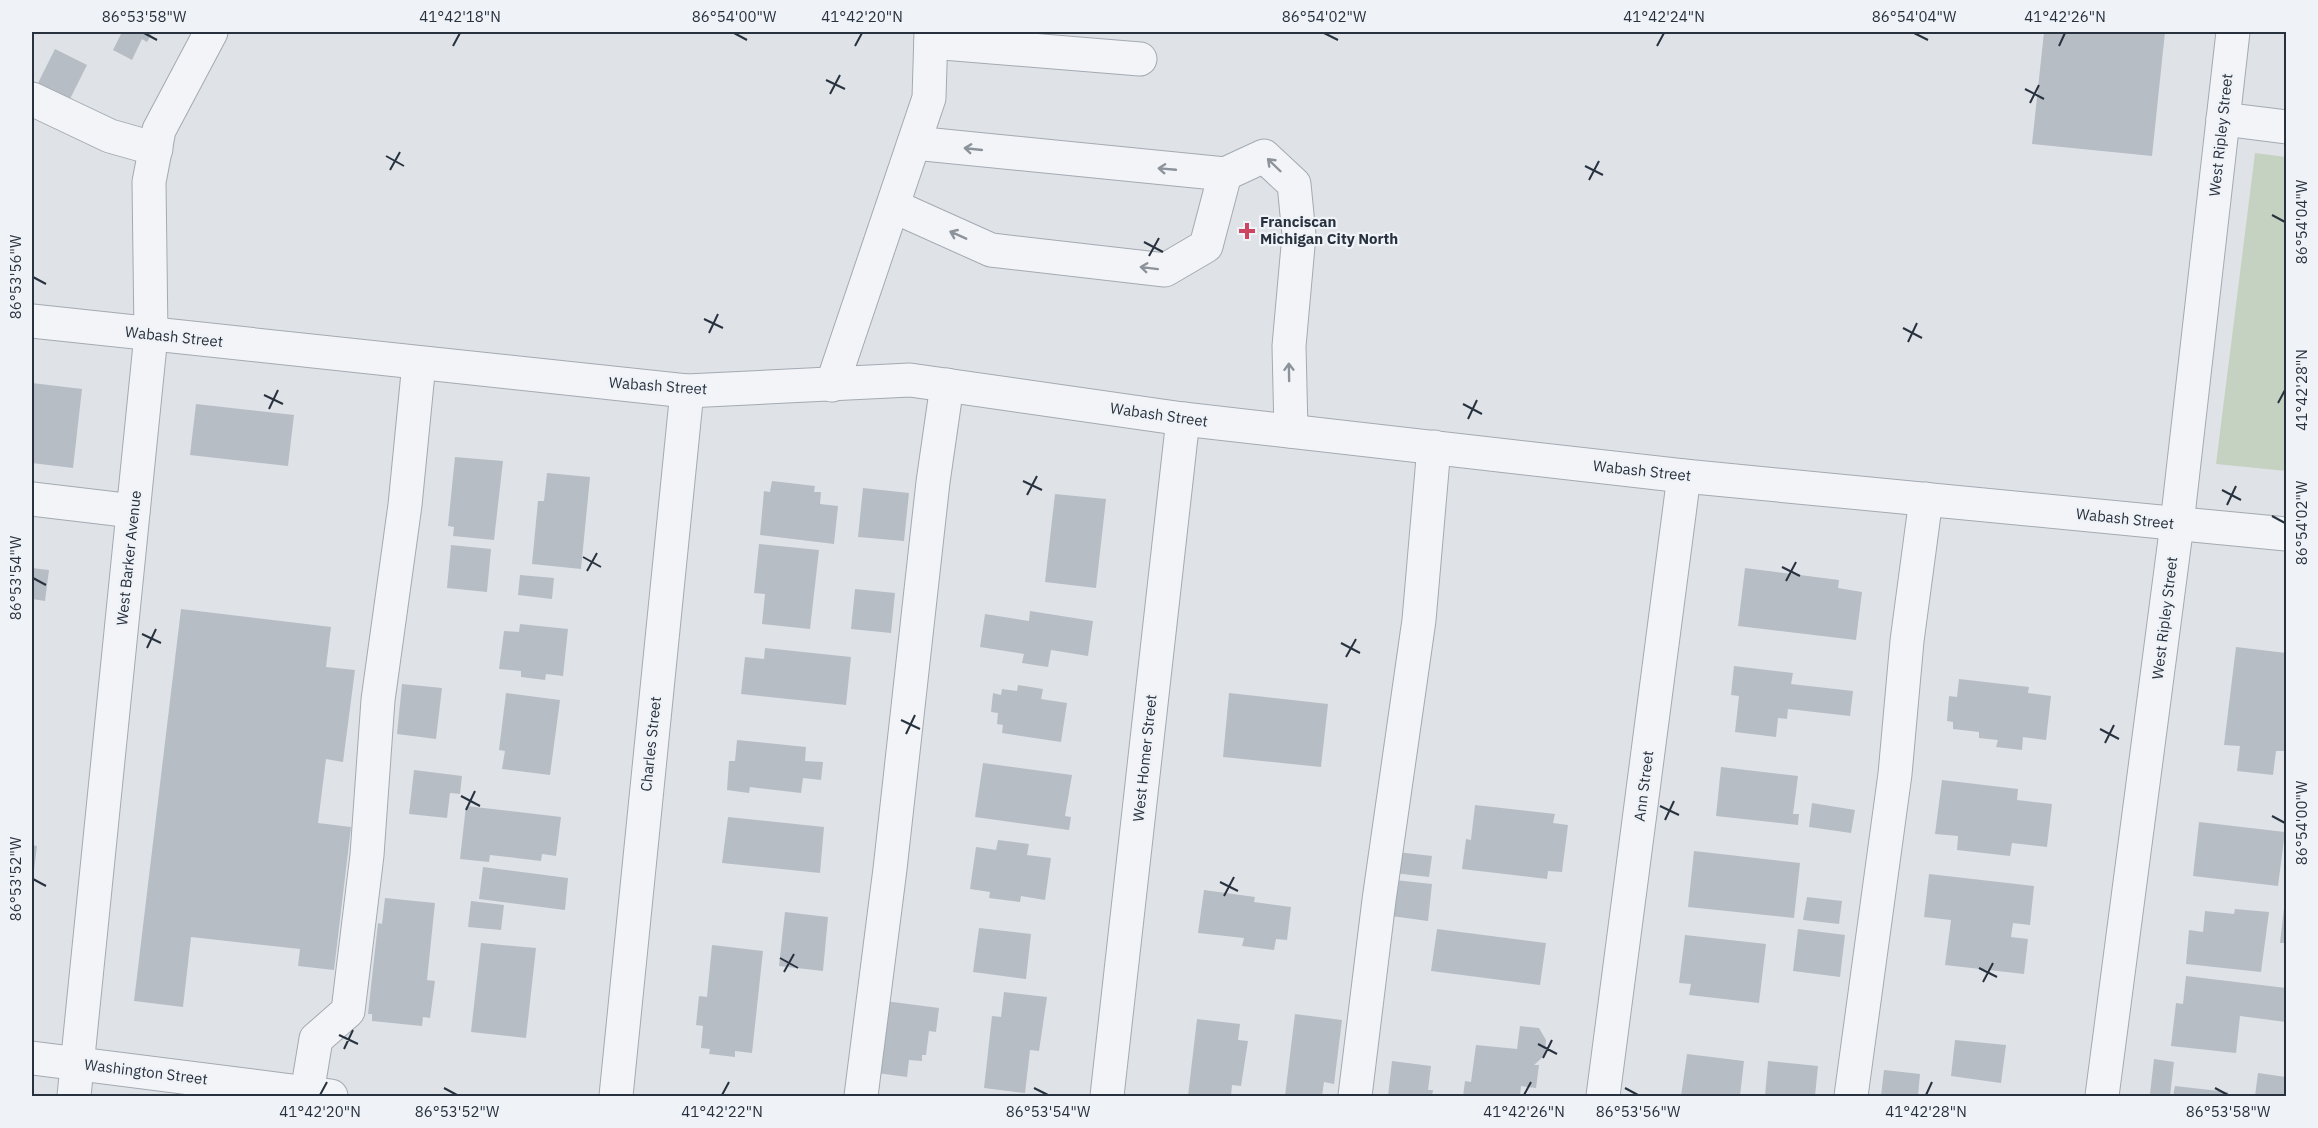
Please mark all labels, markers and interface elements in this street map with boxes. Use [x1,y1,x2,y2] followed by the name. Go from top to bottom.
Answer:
[102,7,187,26] text: 86°53'58"W
[419,7,501,26] text: 41°42'18"N
[692,7,777,26] text: 86°54'00"W
[821,7,903,26] text: 41°42'20"N
[1282,7,1367,26] text: 86°54'02"W
[1623,7,1705,26] text: 41°42'24"N
[1872,7,1957,26] text: 86°54'04"W
[2024,7,2106,26] text: 41°42'26"N
[2205,72,2236,198] street label: West Ripley Street
[963,143,983,154] one-way arrow
[1267,158,1282,173] one-way arrow
[1157,163,1177,174] one-way arrow
[2292,179,2311,264] text: 86°54'04"W
[1260,212,1398,248] place label: Franciscan Michigan City North
[1238,222,1256,240] marker: Franciscan Michigan City North
[950,229,968,240] one-way arrow
[6,234,25,319] text: 86°53'56"W
[1140,262,1160,273] one-way arrow
[124,322,224,351] street label: Wabash Street
[2292,349,2311,431] text: 41°42'28"N
[1283,363,1295,383] one-way arrow
[608,373,708,398] street label: Wabash Street
[1109,398,1209,431] street label: Wabash Street
[1592,456,1692,485] street label: Wabash Street
[2292,480,2311,565] text: 86°54'02"W
[112,489,145,626] street label: West Barker Avenue
[2075,504,2175,533] street label: Wabash Street
[6,535,25,620] text: 86°53'54"W
[2148,555,2181,681] street label: West Ripley Street
[1128,693,1161,823] street label: West Homer Street
[636,695,665,793] street label: Charles Street
[1630,749,1657,823] street label: Ann Street
[2292,780,2311,865] text: 86°54'00"W
[6,836,25,921] text: 86°53'52"W
[83,1055,209,1088] street label: Washington Street
[279,1102,361,1121] text: 41°42'20"N
[415,1102,500,1121] text: 86°53'52"W
[681,1102,763,1121] text: 41°42'22"N
[1006,1102,1091,1121] text: 86°53'54"W
[1483,1102,1565,1121] text: 41°42'26"N
[1596,1102,1681,1121] text: 86°53'56"W
[1885,1102,1967,1121] text: 41°42'28"N
[2186,1102,2271,1121] text: 86°53'58"W

